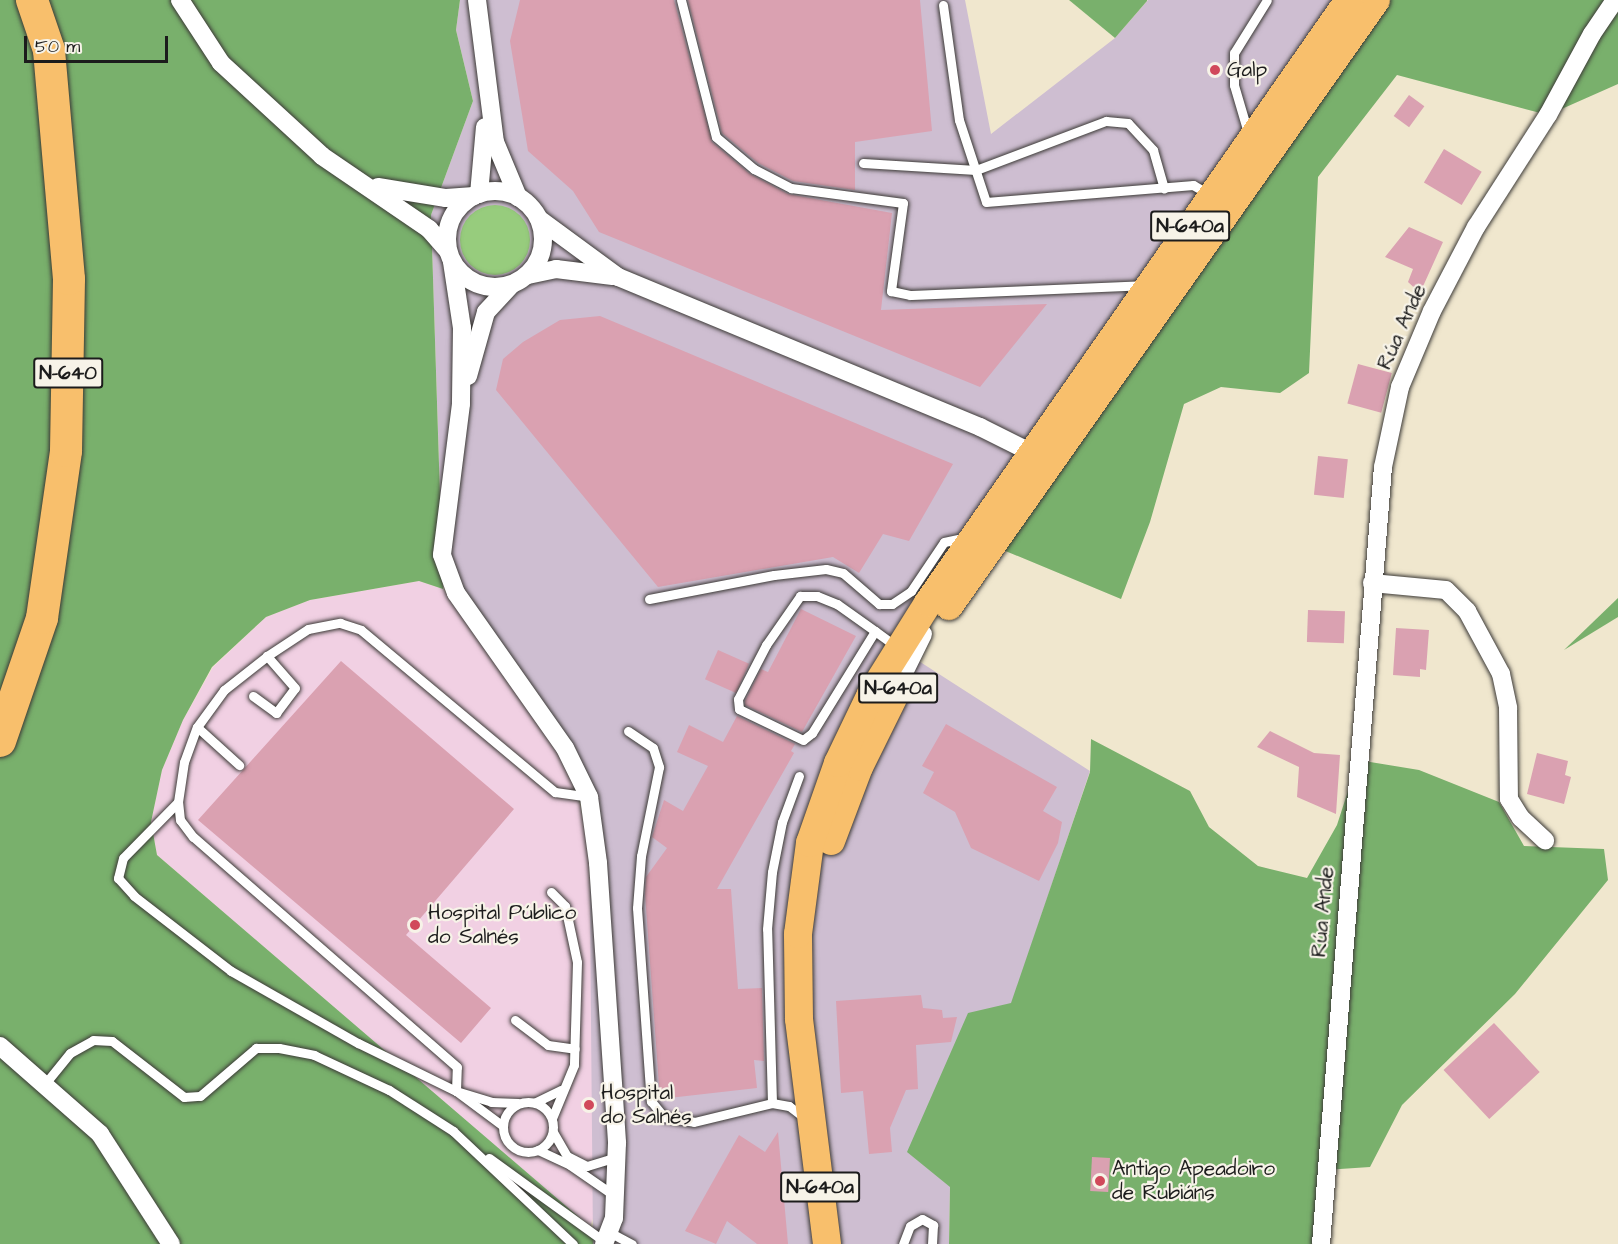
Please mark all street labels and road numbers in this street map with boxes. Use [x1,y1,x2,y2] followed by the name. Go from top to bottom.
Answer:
[1150,209,1230,243] road number: N-640a
[1372,280,1432,374] street label: Rúa Ande
[32,356,104,390] road number: N-640
[858,671,938,705] road number: N-640a
[1306,866,1340,958] street label: Rúa Ande
[780,1170,860,1204] road number: N-640a

